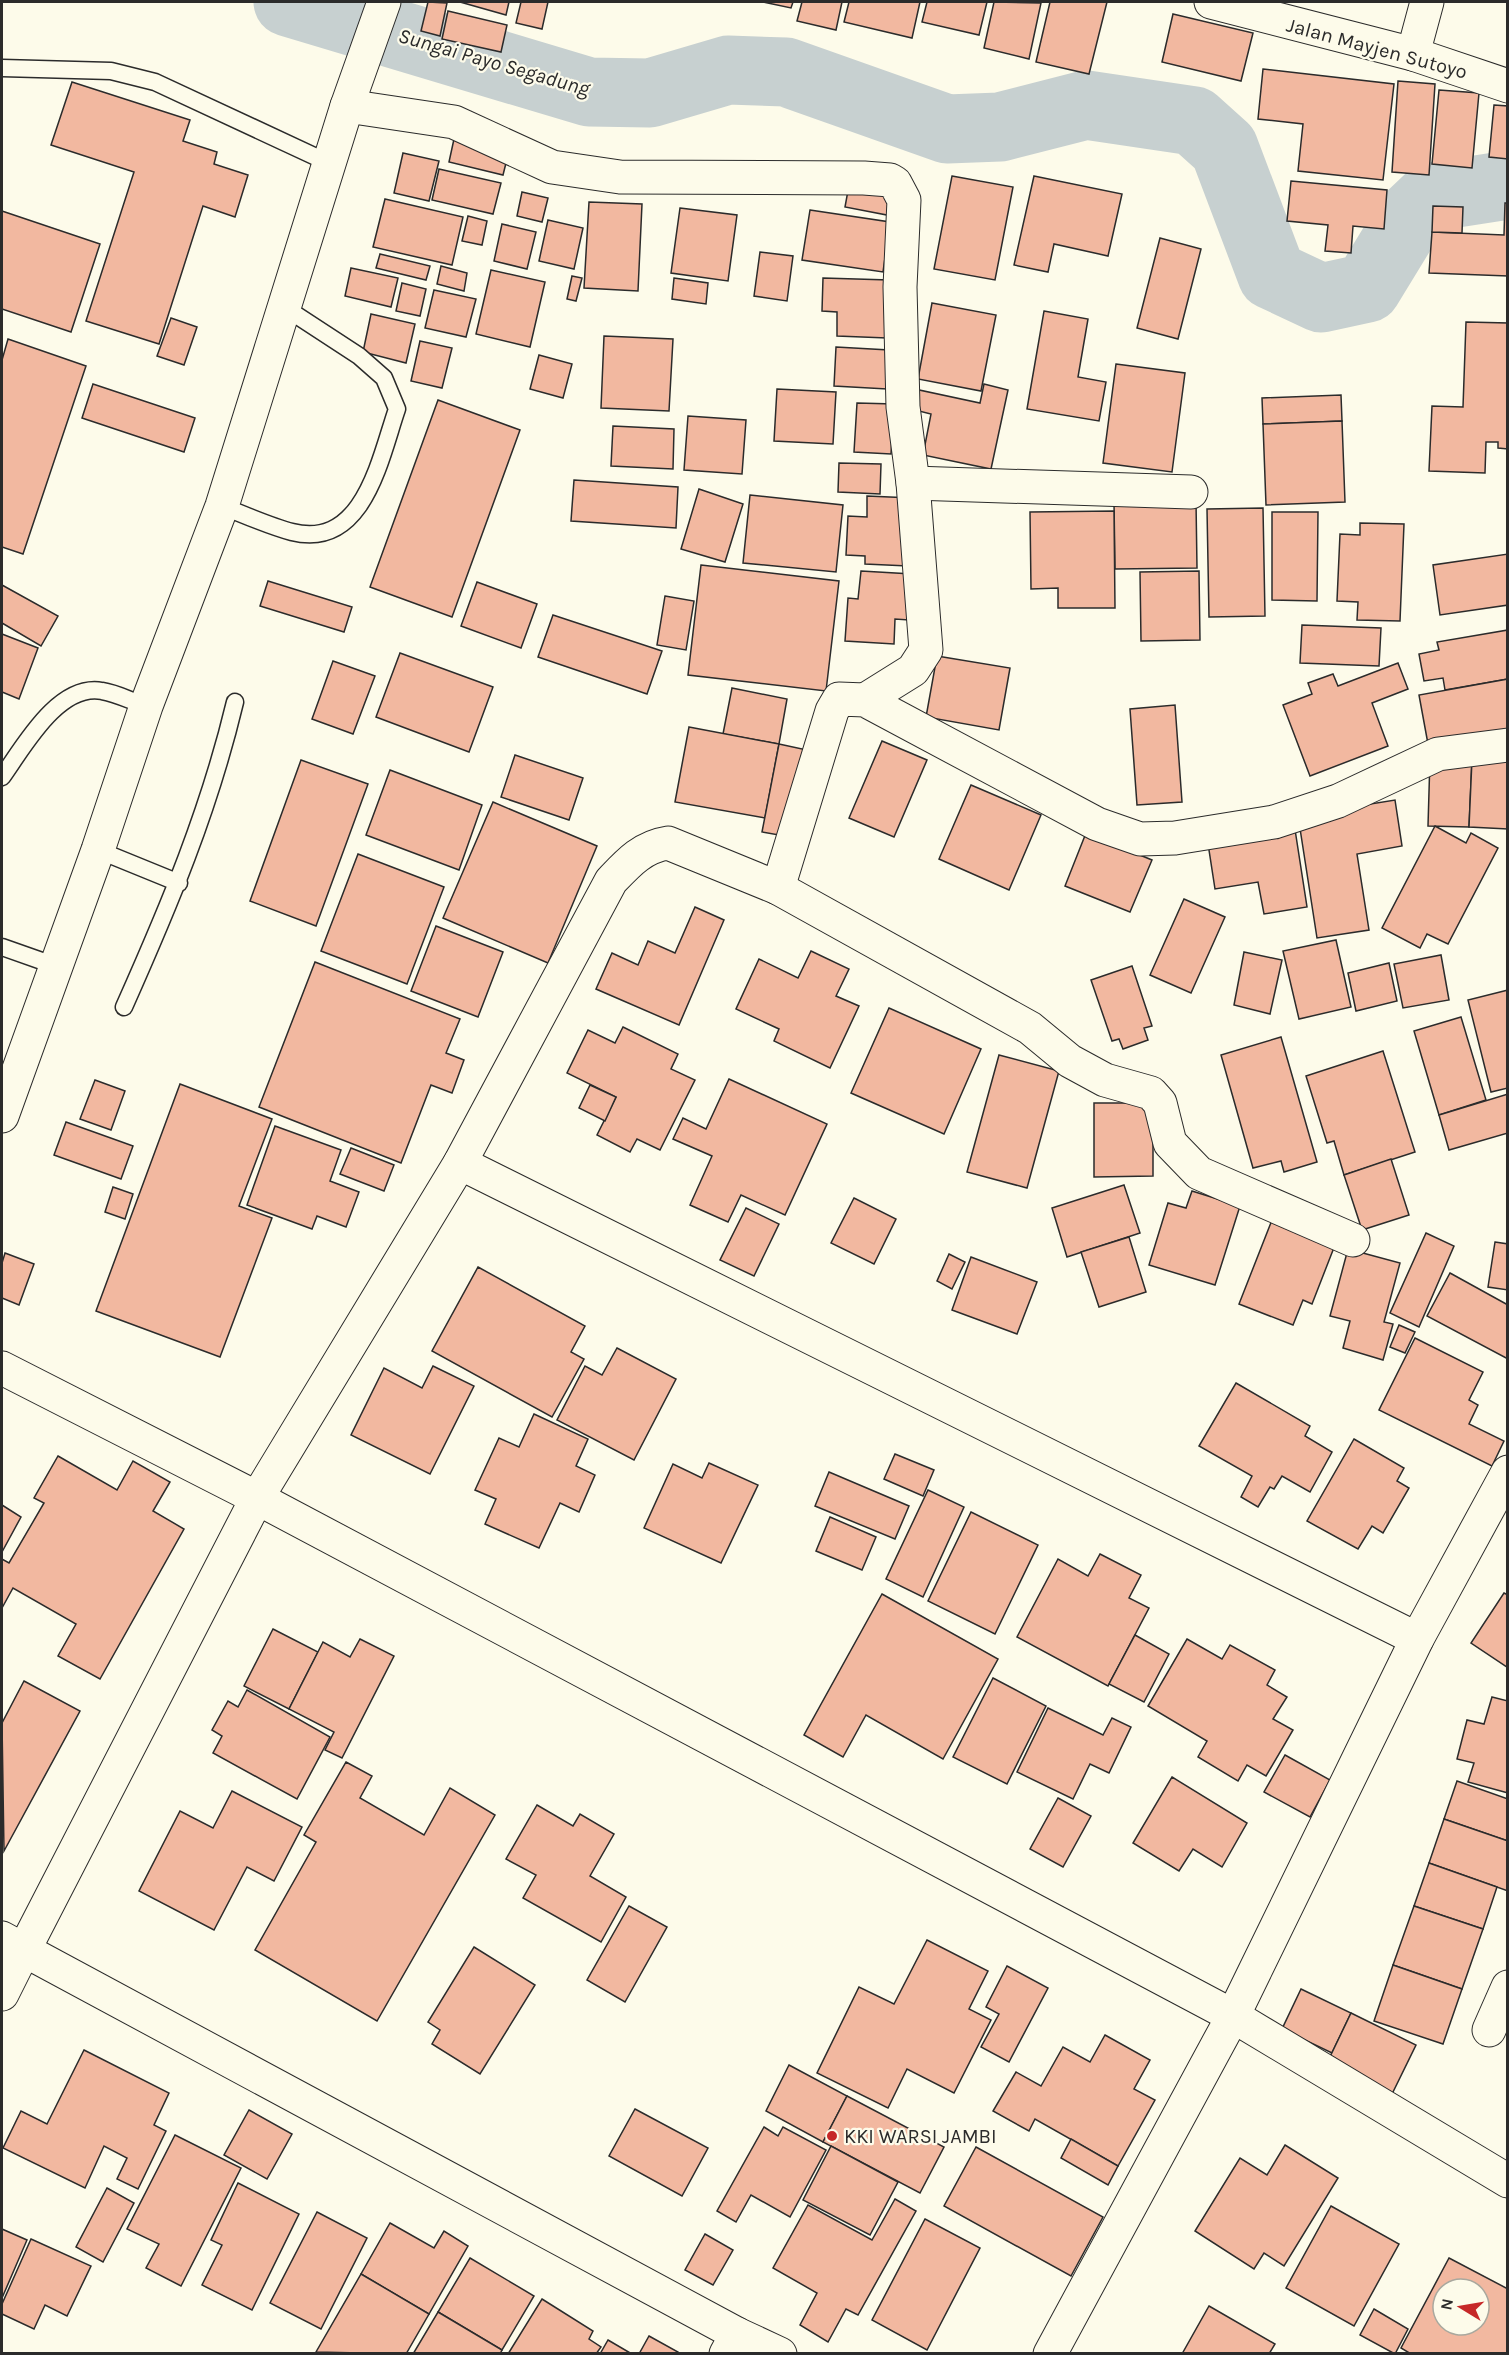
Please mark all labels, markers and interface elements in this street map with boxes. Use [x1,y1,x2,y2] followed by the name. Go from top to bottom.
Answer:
[1284,13,1470,84] street label: Jalan Mayjen Sutoyo
[396,23,594,101] water label: Sungai Payo Segadung
[844,2125,997,2148] place label: KKI WARSI JAMBI
[825,2129,839,2143] marker: KKI WARSI JAMBI
[1431,2277,1491,2337] north arrow
[1436,2297,1457,2312] text: N

